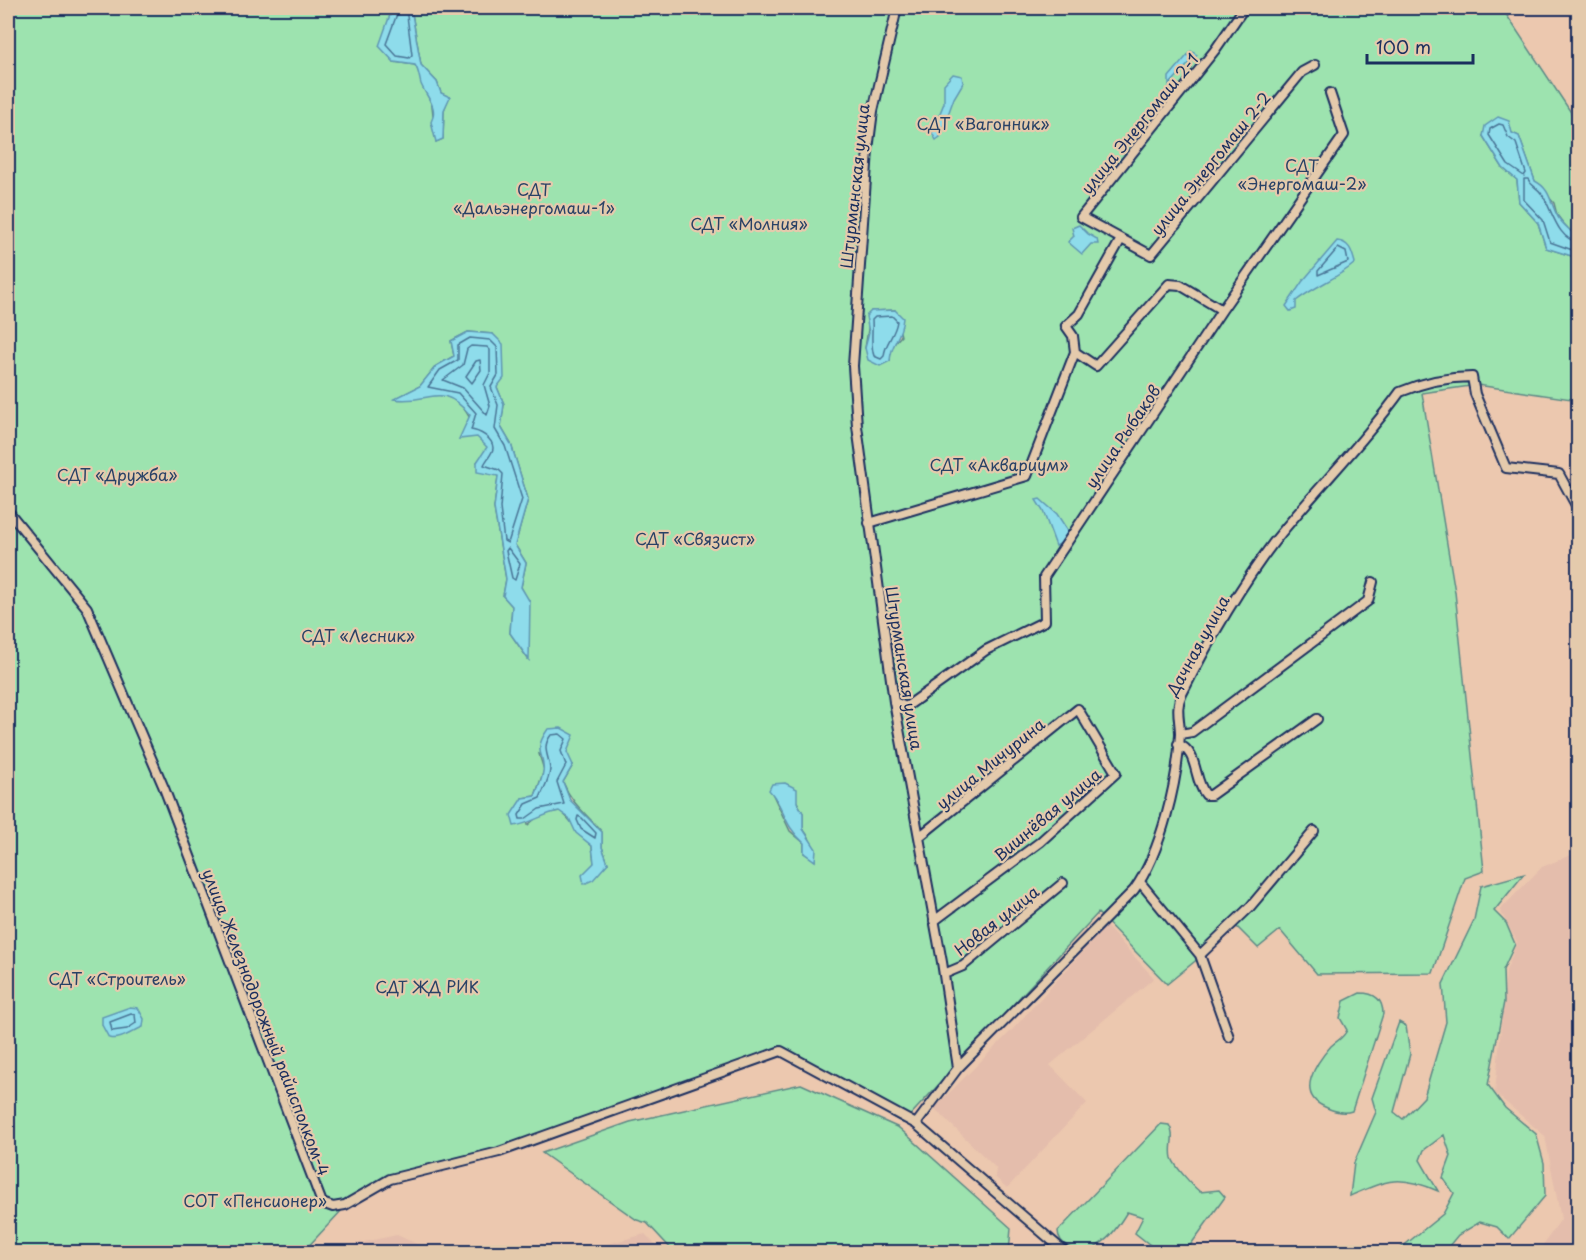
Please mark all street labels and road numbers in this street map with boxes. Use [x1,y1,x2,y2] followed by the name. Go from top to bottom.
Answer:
[1075,47,1203,199] street label: улица Энергомаш 2-1
[1144,86,1276,240] street label: улица Энергомаш 2-2
[833,102,875,270] street label: Штурманская улица
[1079,380,1165,492] street label: улица Рыбаков
[880,584,930,752] street label: Штурманская улица
[1159,590,1235,700] street label: Дачная улица
[931,712,1049,814] street label: улица Мичурина
[988,762,1106,866] street label: Вишнёвая улица
[197,865,337,1179] street label: улица Железнодорожный райисполком-4
[948,879,1044,961] street label: Новая улица

